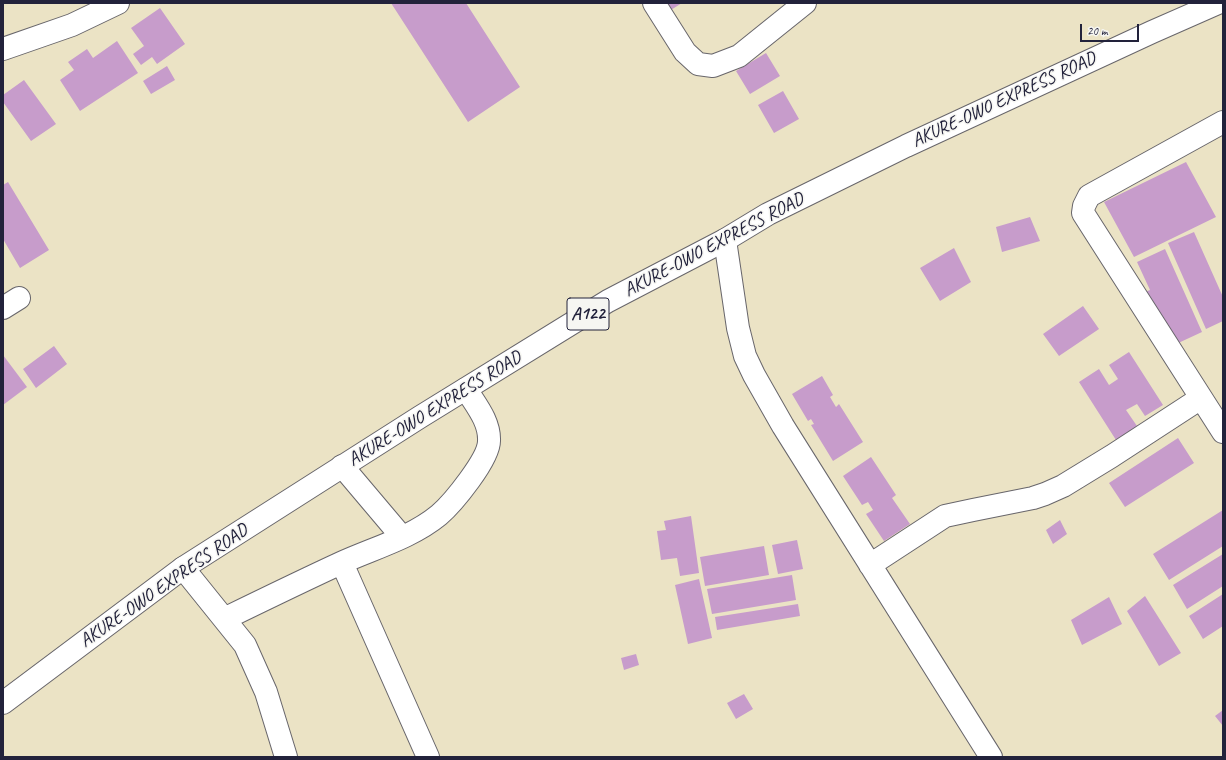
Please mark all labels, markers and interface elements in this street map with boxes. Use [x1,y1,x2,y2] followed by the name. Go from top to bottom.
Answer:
[1082,16,1141,42] scale bar
[1087,23,1107,39] text: 20 m
[908,47,1100,153] street label: AKURE-OWO EXPRESS ROAD
[620,188,808,302] street label: AKURE-OWO EXPRESS ROAD
[567,298,609,330] road number: A122
[344,346,526,472] street label: AKURE-OWO EXPRESS ROAD
[75,519,253,653] street label: AKURE-OWO EXPRESS ROAD

